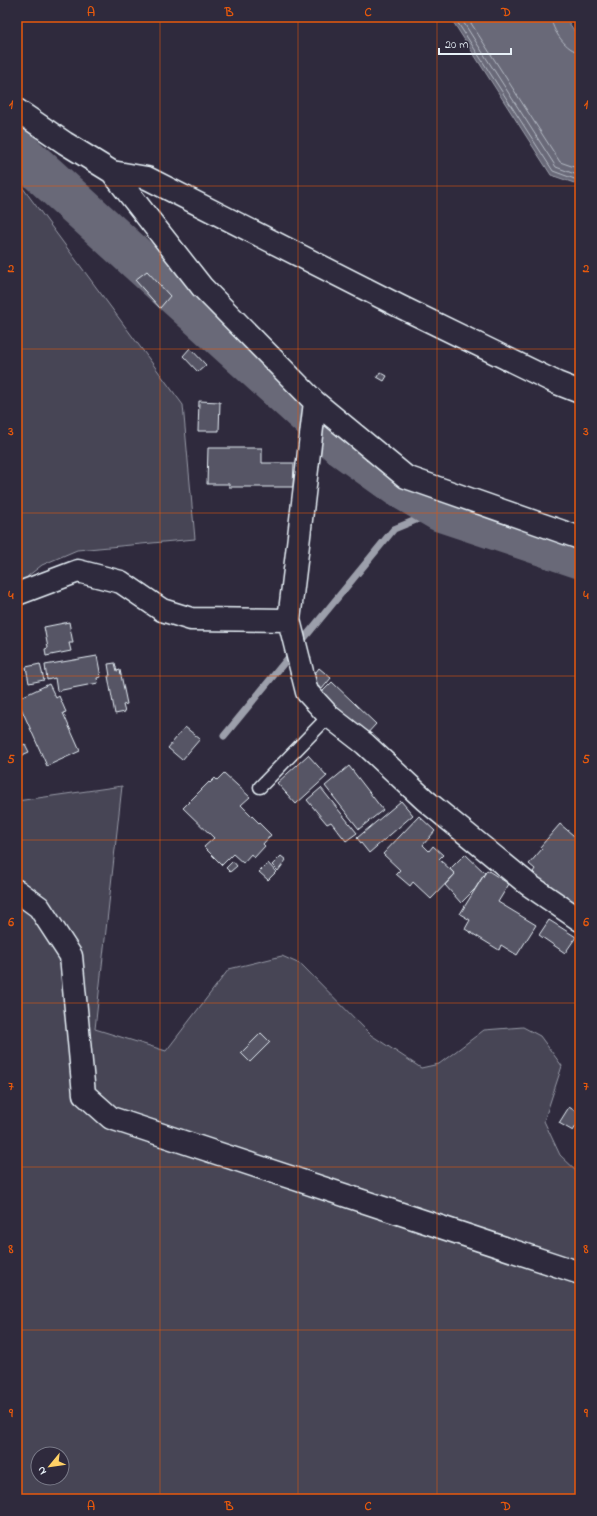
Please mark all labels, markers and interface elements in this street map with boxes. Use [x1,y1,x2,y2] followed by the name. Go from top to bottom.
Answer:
[87,3,95,22] text: A
[224,3,234,22] text: B
[364,3,372,22] text: C
[500,3,511,22] text: D
[439,30,511,56] scale bar
[445,36,468,54] text: 20 m
[9,95,14,114] text: 1
[584,95,589,114] text: 1
[7,259,15,278] text: 2
[582,259,590,278] text: 2
[7,422,14,441] text: 3
[582,422,589,441] text: 3
[7,586,14,605] text: 4
[582,586,589,605] text: 4
[7,750,15,769] text: 5
[582,750,590,769] text: 5
[7,913,14,932] text: 6
[582,913,589,932] text: 6
[8,1077,14,1096] text: 7
[583,1077,589,1096] text: 7
[8,1240,14,1259] text: 8
[583,1240,589,1259] text: 8
[8,1404,14,1423] text: 9
[583,1404,589,1423] text: 9
[30,1446,70,1486] north arrow
[33,1463,51,1477] text: N
[87,1497,95,1516] text: A
[224,1497,234,1516] text: B
[364,1497,372,1516] text: C
[500,1497,511,1516] text: D

